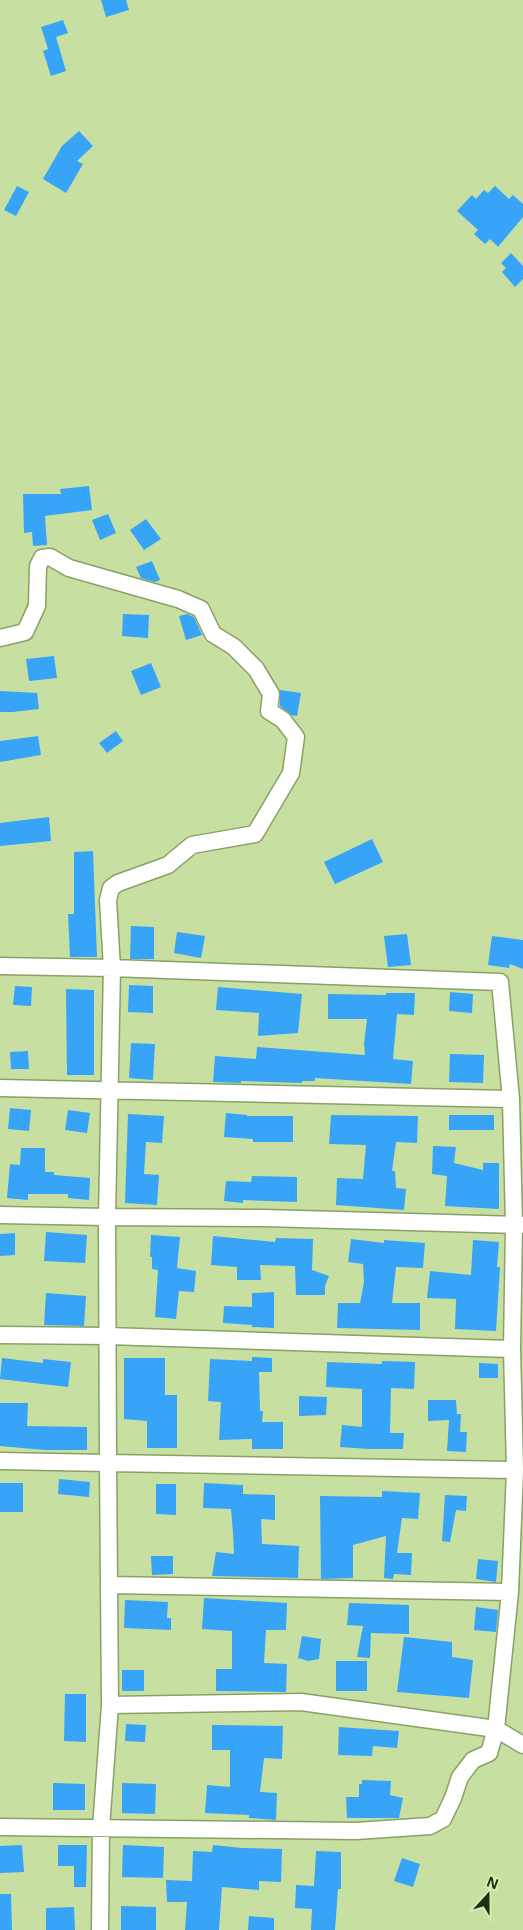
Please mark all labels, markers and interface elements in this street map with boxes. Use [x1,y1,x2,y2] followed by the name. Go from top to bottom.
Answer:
[463,1870,513,1920] north arrow
[484,1871,502,1893] text: N

